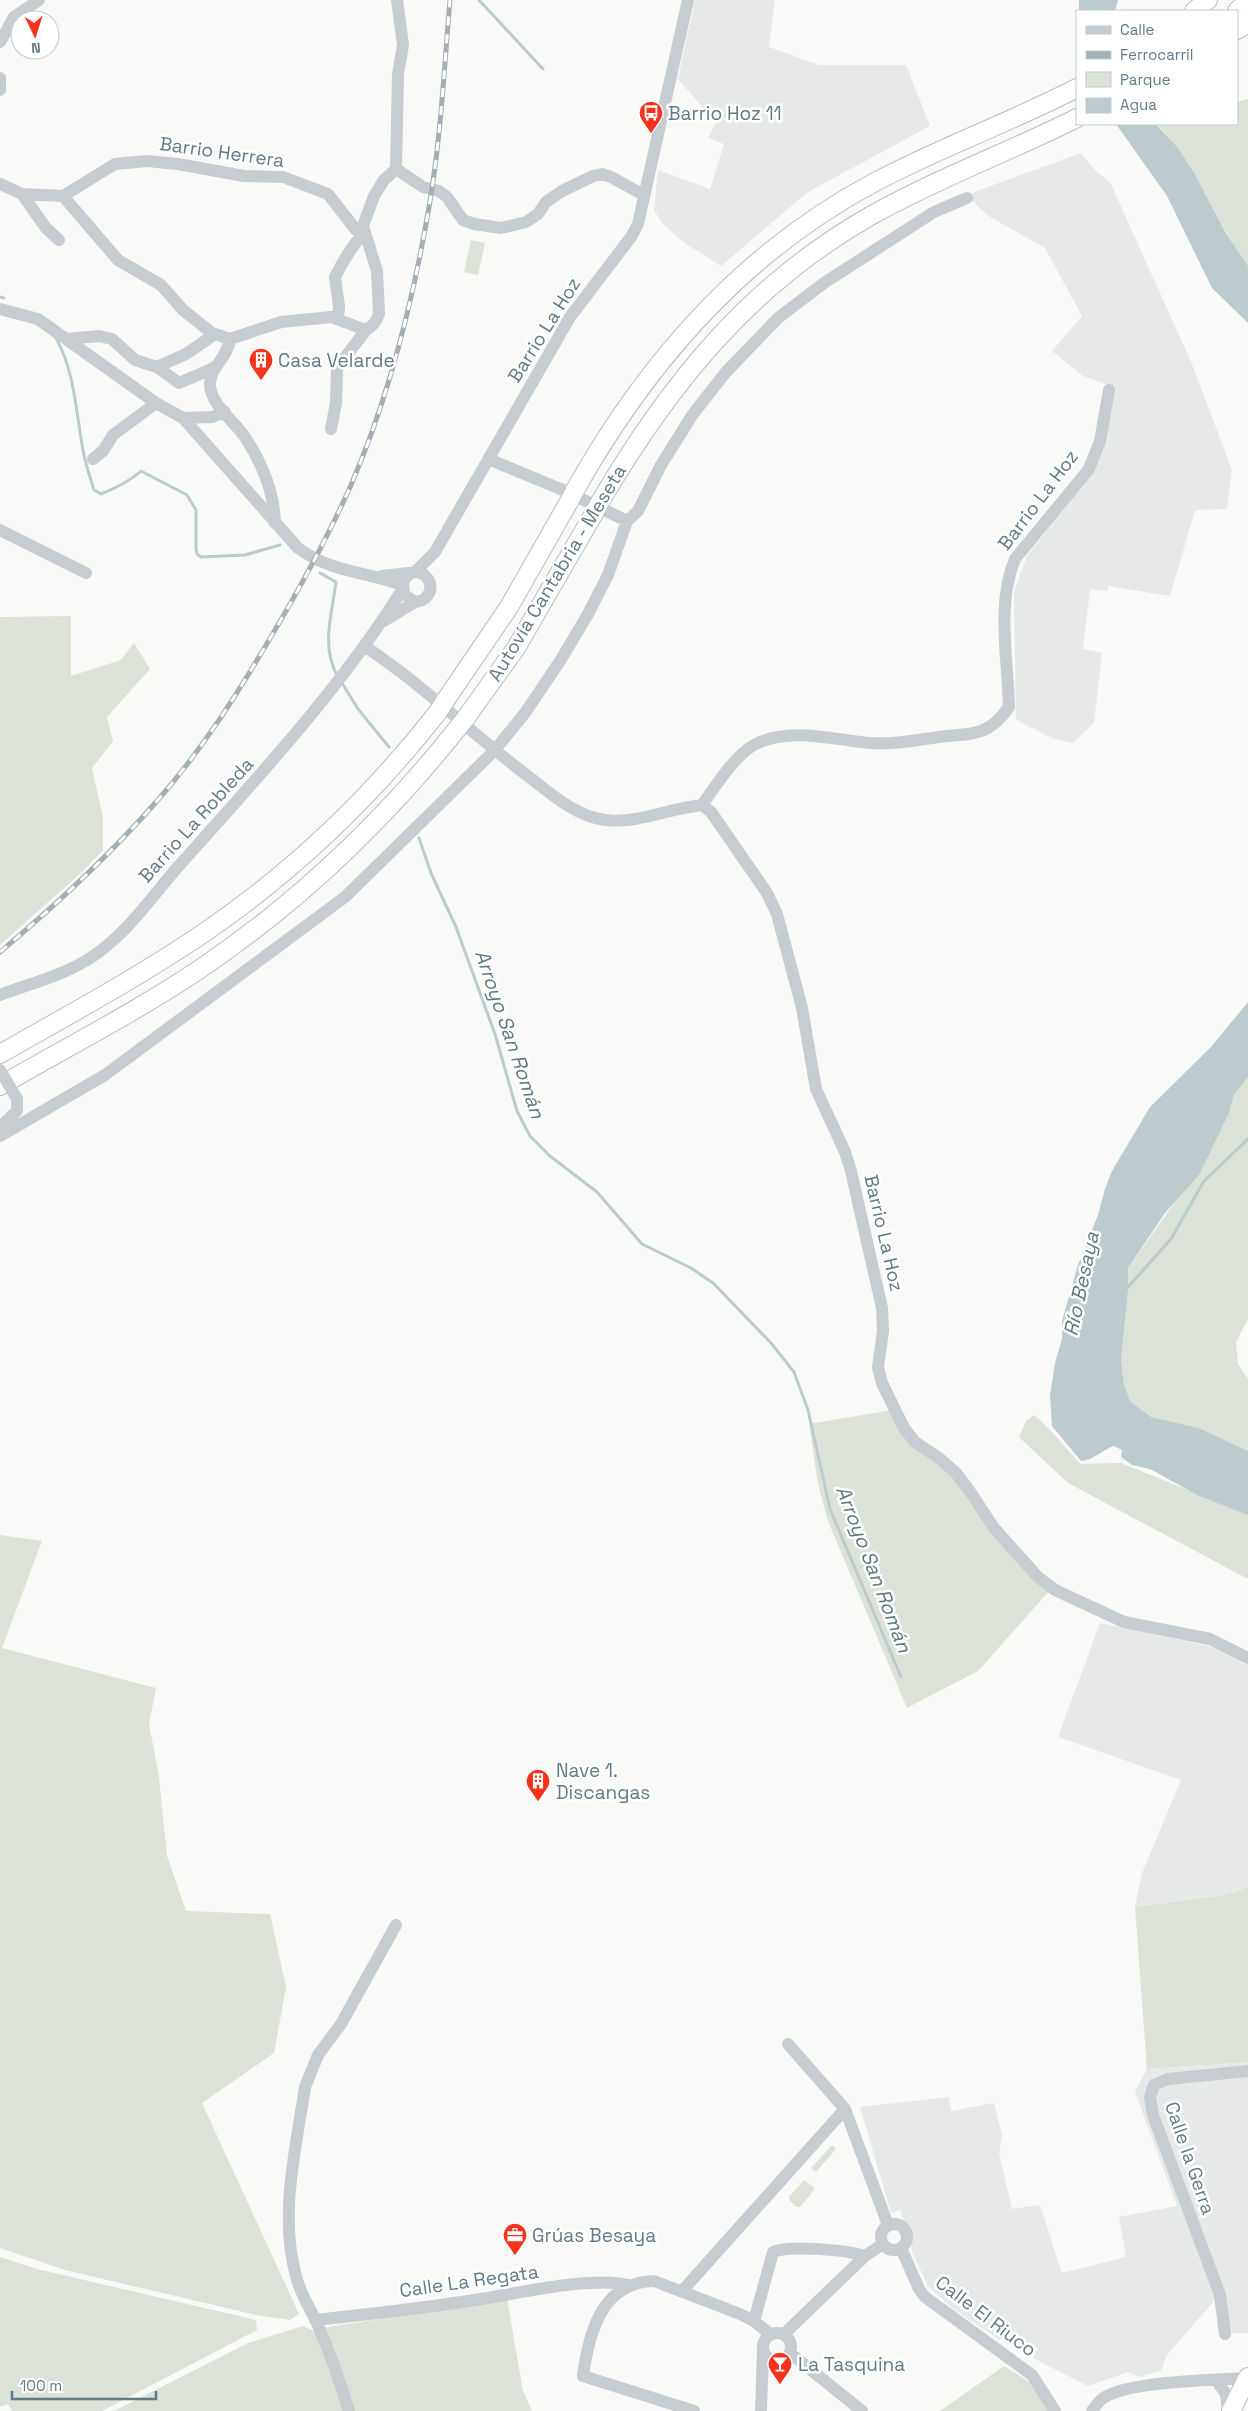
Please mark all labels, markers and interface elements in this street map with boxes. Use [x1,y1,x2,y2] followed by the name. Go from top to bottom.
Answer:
[10,10,60,60] north arrow
[1076,10,1238,125] legend
[1120,20,1155,39] text: Calle
[31,39,41,57] text: N
[1120,45,1193,64] text: Ferrocarril
[1120,70,1171,89] text: Parque
[1120,95,1157,114] text: Agua
[638,100,664,134] bus stop icon: Barrio Hoz 11
[668,101,782,126] place label: Barrio Hoz 11
[158,131,286,173] street label: Barrio Herrera
[502,273,586,387] street label: Barrio La Hoz
[248,347,274,381] building icon: Casa Velarde
[278,348,395,373] place label: Casa Velarde
[992,445,1084,555] street label: Barrio La Hoz
[482,460,632,686] street label: Autovía Cantabria - Meseta
[133,752,259,888] street label: Barrio La Robleda
[469,946,551,1122] water label: Arroyo San Román
[858,1172,910,1294] street label: Barrio La Hoz
[1057,1229,1105,1338] water label: Río Besaya
[830,1482,918,1657] water label: Arroyo San Román
[556,1758,650,1805] place label: Nave 1. Discangas
[525,1768,551,1802] building icon: Nave 1. Discangas
[1159,2098,1221,2218] street label: Calle la Gerra
[502,2222,528,2256] office icon: Grúas Besaya
[532,2223,656,2248] place label: Grúas Besaya
[398,2259,540,2303] street label: Calle La Regata
[930,2270,1042,2362] street label: Calle El Riuco
[767,2351,793,2385] bar icon: La Tasquina
[798,2352,905,2377] place label: La Tasquina
[12,2368,156,2400] scale bar
[20,2376,62,2395] text: 100 m

